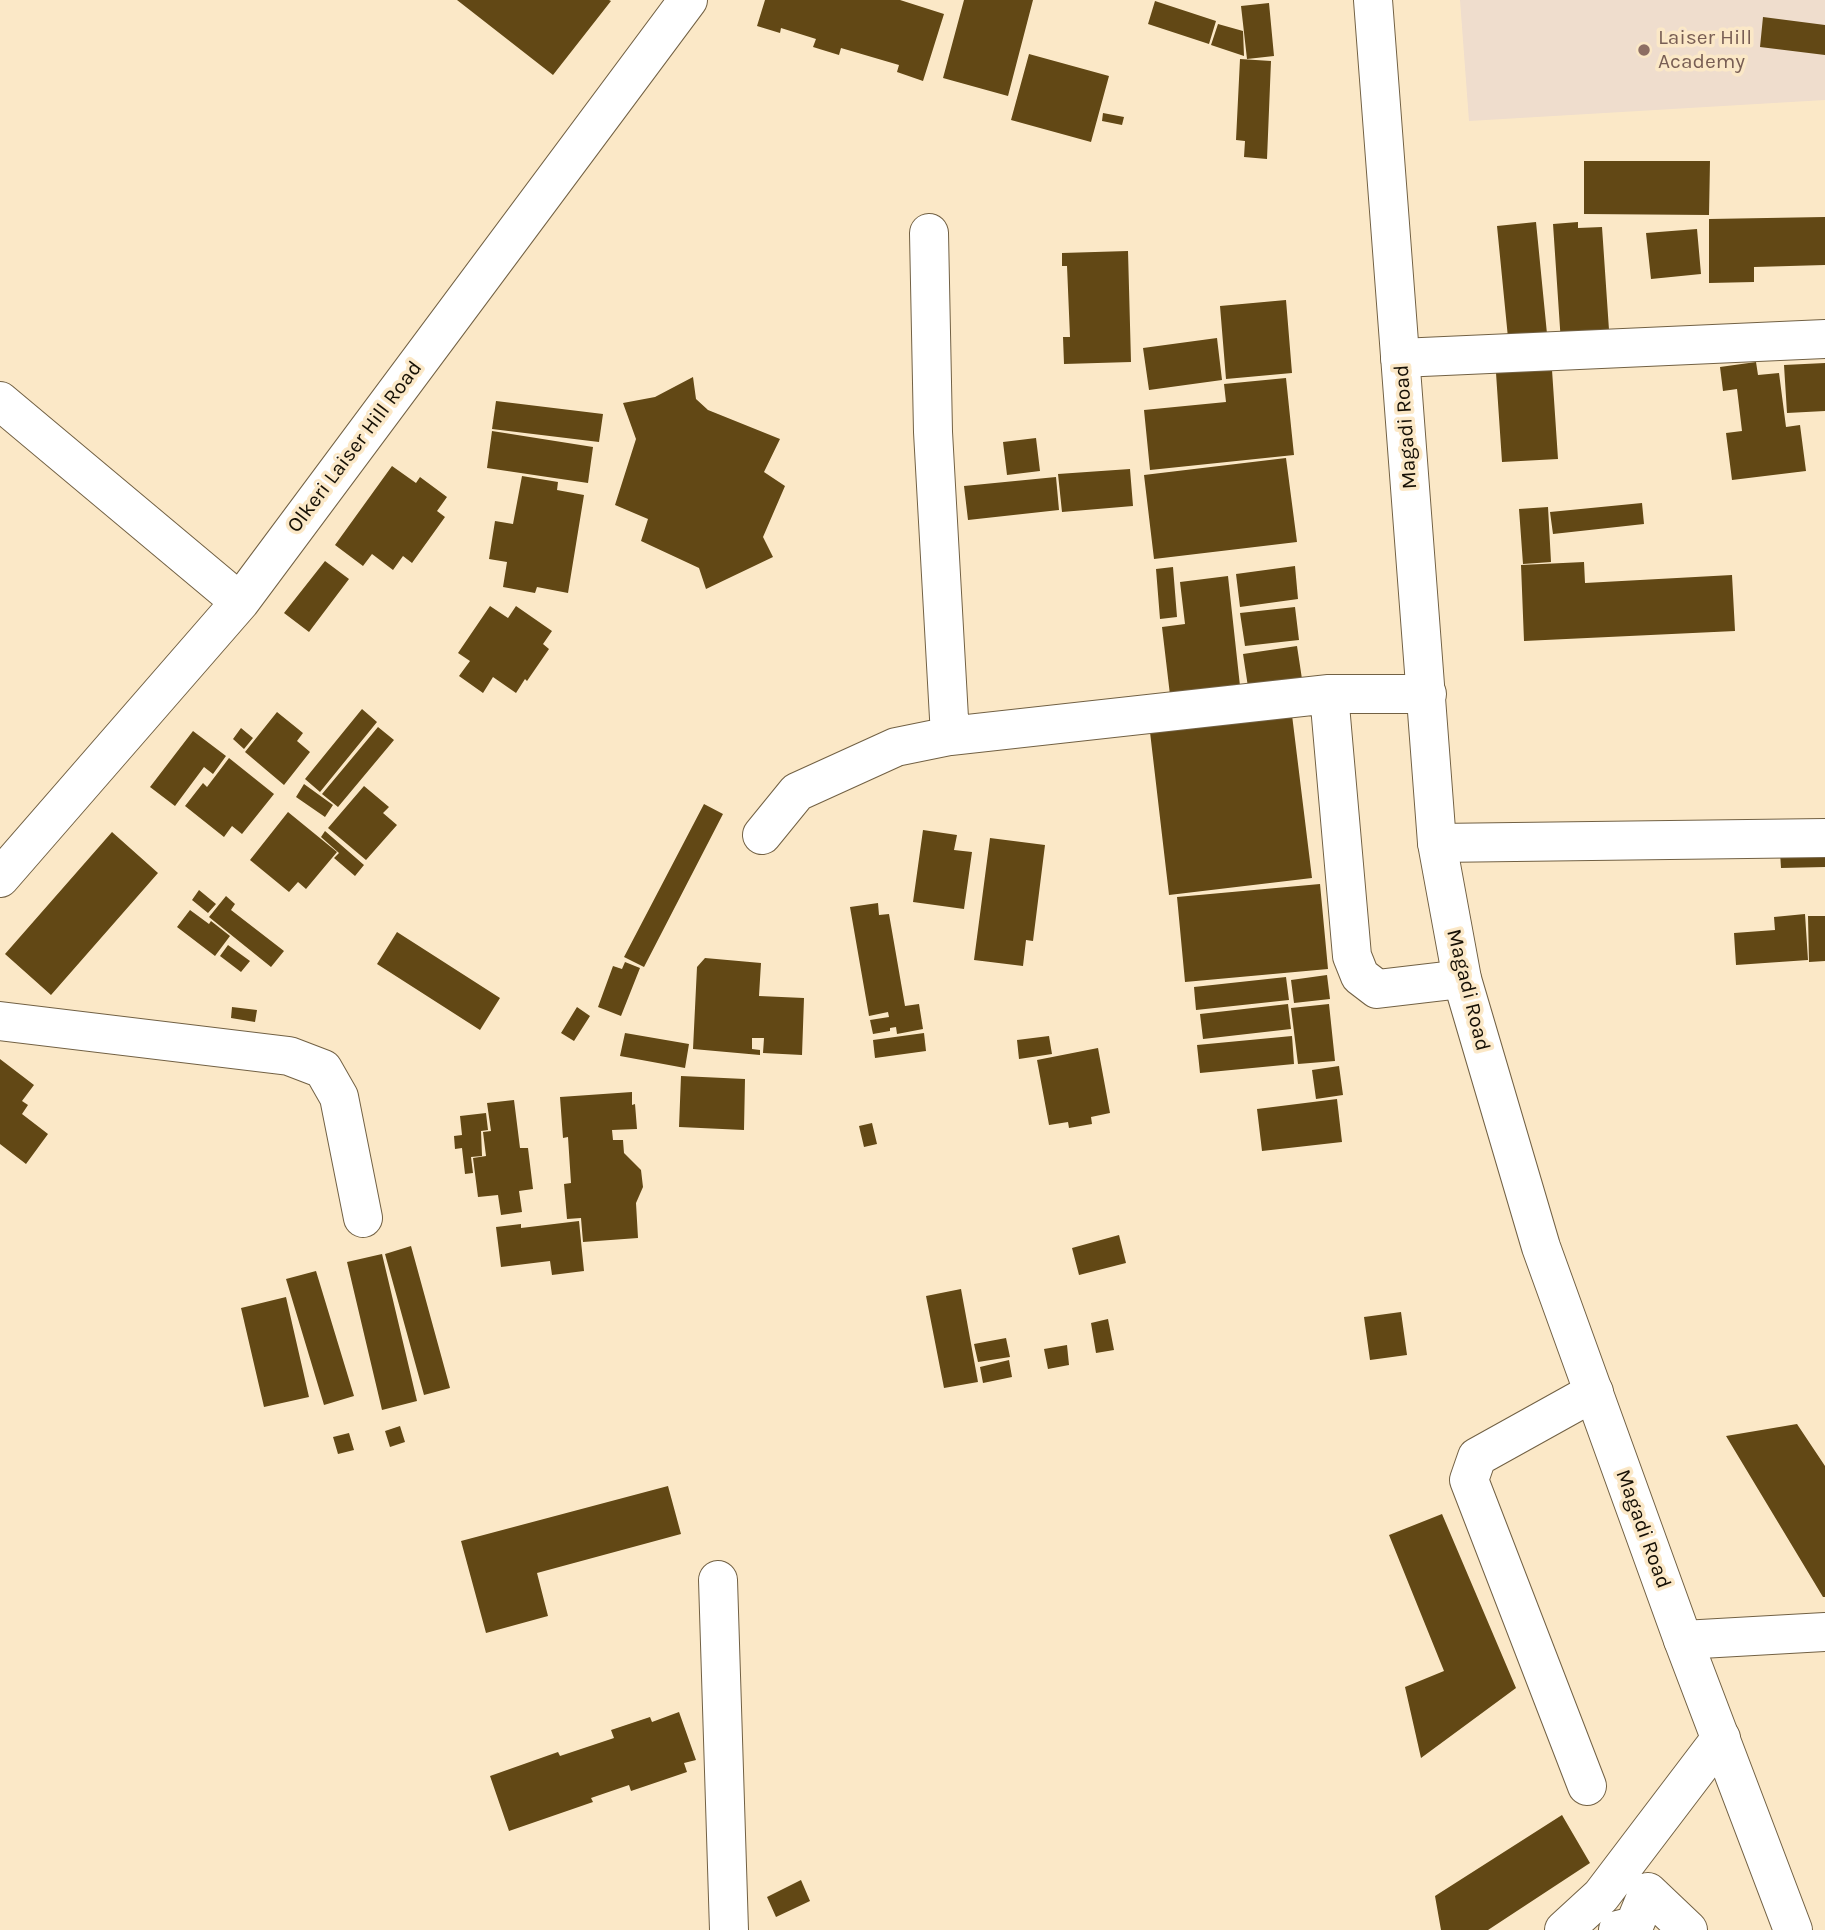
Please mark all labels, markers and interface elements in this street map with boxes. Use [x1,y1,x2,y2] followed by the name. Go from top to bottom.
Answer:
[1658,25,1752,75] place label: Laiser Hill Academy
[1636,42,1652,58] marker: Laiser Hill Academy
[282,356,428,538] street label: Olkeri Laiser Hill Road
[1389,364,1423,490] street label: Magadi Road
[1441,926,1495,1054] street label: Magadi Road
[1610,1466,1676,1592] street label: Magadi Road

